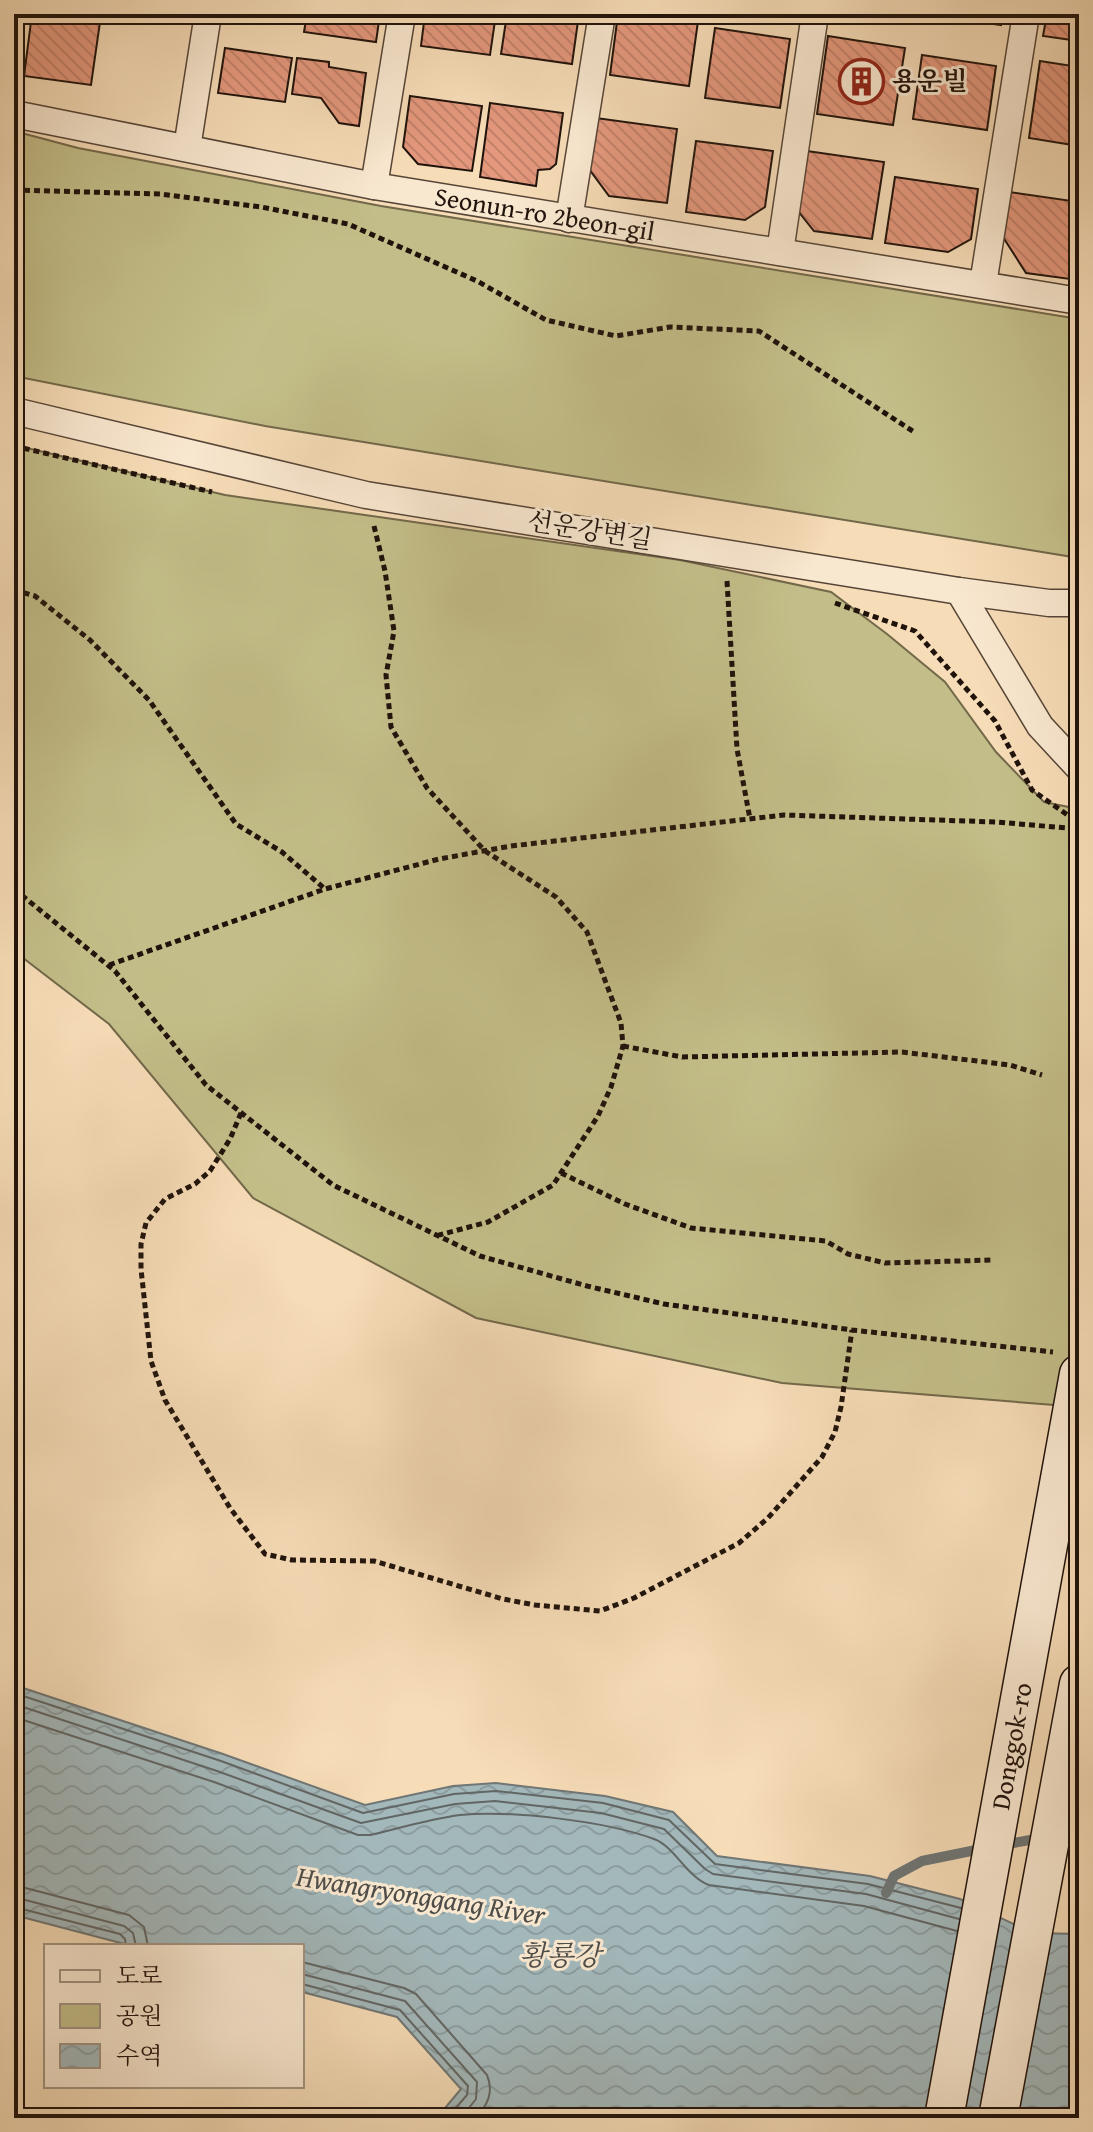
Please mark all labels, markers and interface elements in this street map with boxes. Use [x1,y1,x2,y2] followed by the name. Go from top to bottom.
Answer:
[837,57,885,105] building icon: 용운빌
[892,61,967,100] place label: 용운빌
[432,176,658,250] street label: Seonun-ro 2beon-gil
[525,500,655,559] street label: 선운강변길
[980,1679,1042,1813] street label: Donggok-ro
[293,1854,550,1935] water label: Hwangryonggang River
[519,1934,605,1975] water label: 황룡강
[44,1944,304,2088] legend
[116,1958,162,1993] text: 도로
[116,1998,162,2033] text: 공원
[116,2038,162,2073] text: 수역

